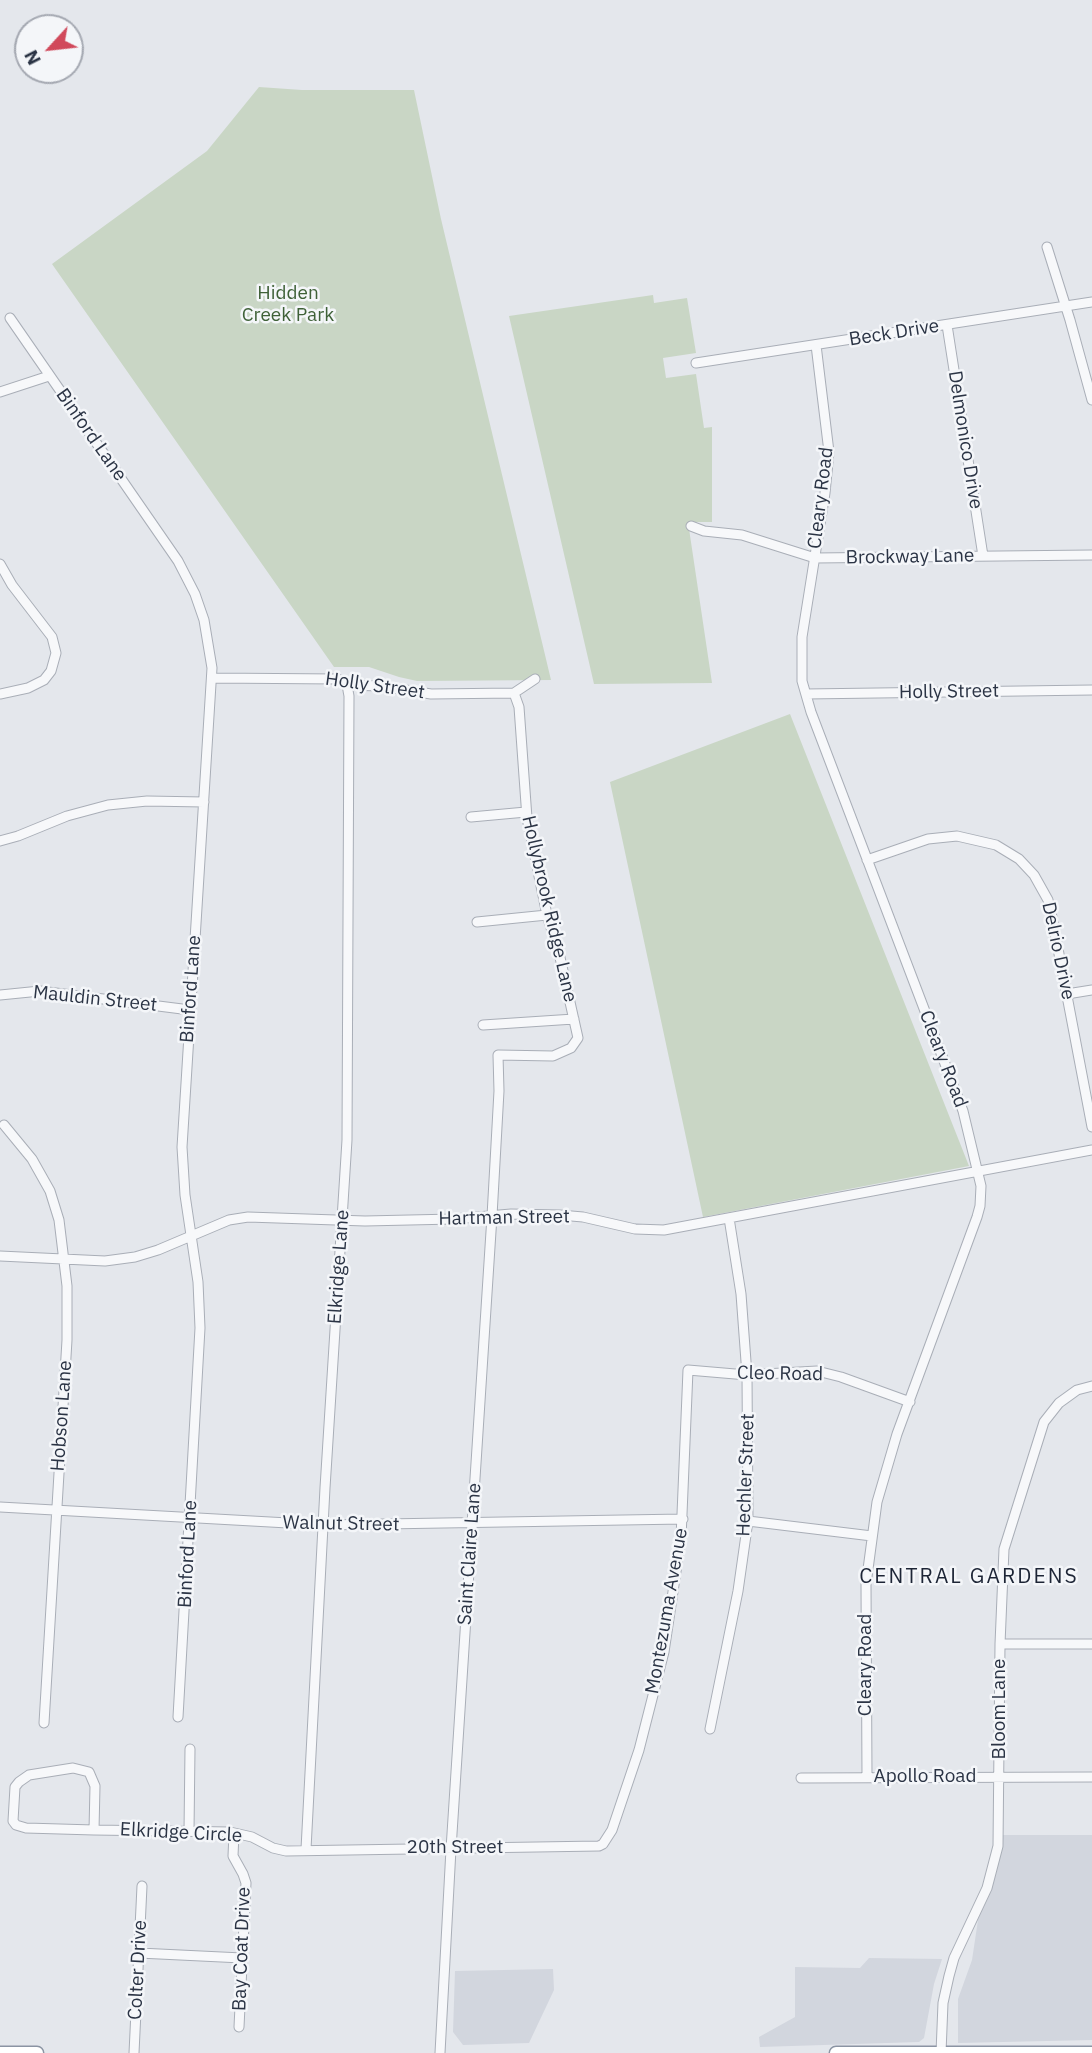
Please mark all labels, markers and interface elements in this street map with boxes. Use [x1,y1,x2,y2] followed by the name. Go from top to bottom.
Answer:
[14,14,84,84] north arrow
[18,46,46,69] text: N
[242,283,334,327] park label: Hidden Creek Park
[847,315,941,351] street label: Beck Drive
[943,369,987,511] street label: Delmonico Drive
[51,384,131,486] street label: Binford Lane
[803,446,839,550] street label: Cleary Road
[845,544,975,570] street label: Brockway Lane
[324,668,426,704] street label: Holly Street
[899,680,999,704] street label: Holly Street
[516,813,582,1005] street label: Hollybrook Ridge Lane
[1037,900,1079,1002] street label: Delrio Drive
[176,934,206,1044] street label: Binford Lane
[32,981,158,1017] street label: Mauldin Street
[914,1007,972,1111] street label: Cleary Road
[438,1205,570,1231] street label: Hartman Street
[324,1209,354,1325] street label: Elkridge Lane
[47,1360,77,1472] street label: Hobson Lane
[737,1362,823,1386] street label: Cleo Road
[732,1413,760,1537] street label: Hechler Street
[454,1482,486,1626] street label: Saint Claire Lane
[174,1500,202,1608] street label: Binford Lane
[282,1512,400,1536] street label: Walnut Street
[641,1526,693,1696] street label: Montezuma Avenue
[861,1564,1077,1590] district label: CENTRAL GARDENS
[855,1614,877,1716] street label: Cleary Road
[989,1659,1011,1759] street label: Bloom Lane
[874,1766,976,1788] street label: Apollo Road
[119,1818,243,1848] street label: Elkridge Circle
[407,1837,503,1859] street label: 20th Street
[228,1887,256,2011] street label: Bay Coat Drive
[124,1919,152,2021] street label: Colter Drive

